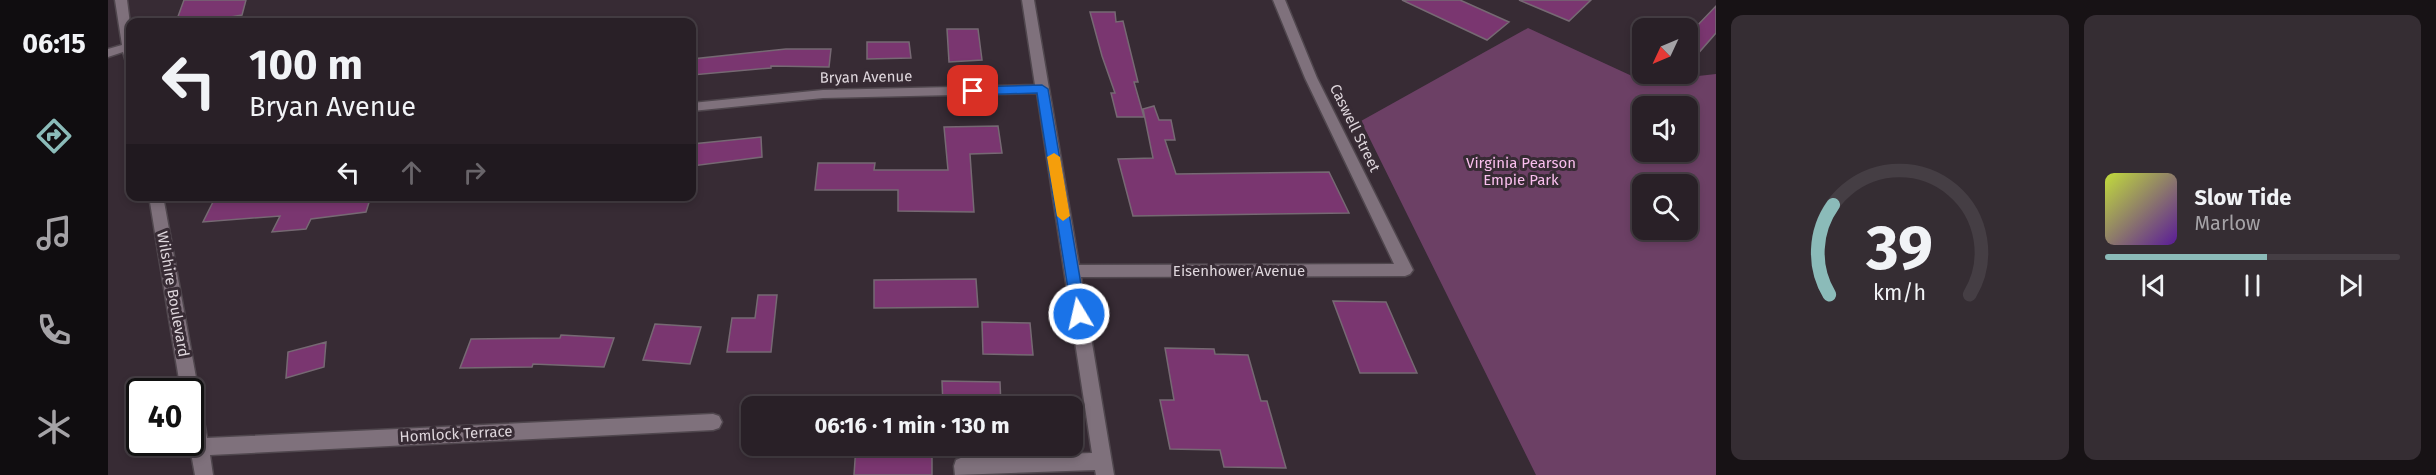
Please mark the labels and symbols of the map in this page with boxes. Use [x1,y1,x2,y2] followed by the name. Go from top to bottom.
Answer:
[1632,18,1698,84] north arrow
[947,65,998,116] pin
[819,67,913,87] street label: Bryan Avenue
[1326,81,1384,175] street label: Caswell Street
[1466,154,1576,189] park label: Virginia Pearson Empie Park
[153,230,193,358] street label: Wilshire Boulevard
[1173,262,1305,280] street label: Eisenhower Avenue
[1047,282,1111,346] position arrow
[126,378,204,456] speed limit sign: 40
[399,422,513,446] street label: Homlock Terrace

